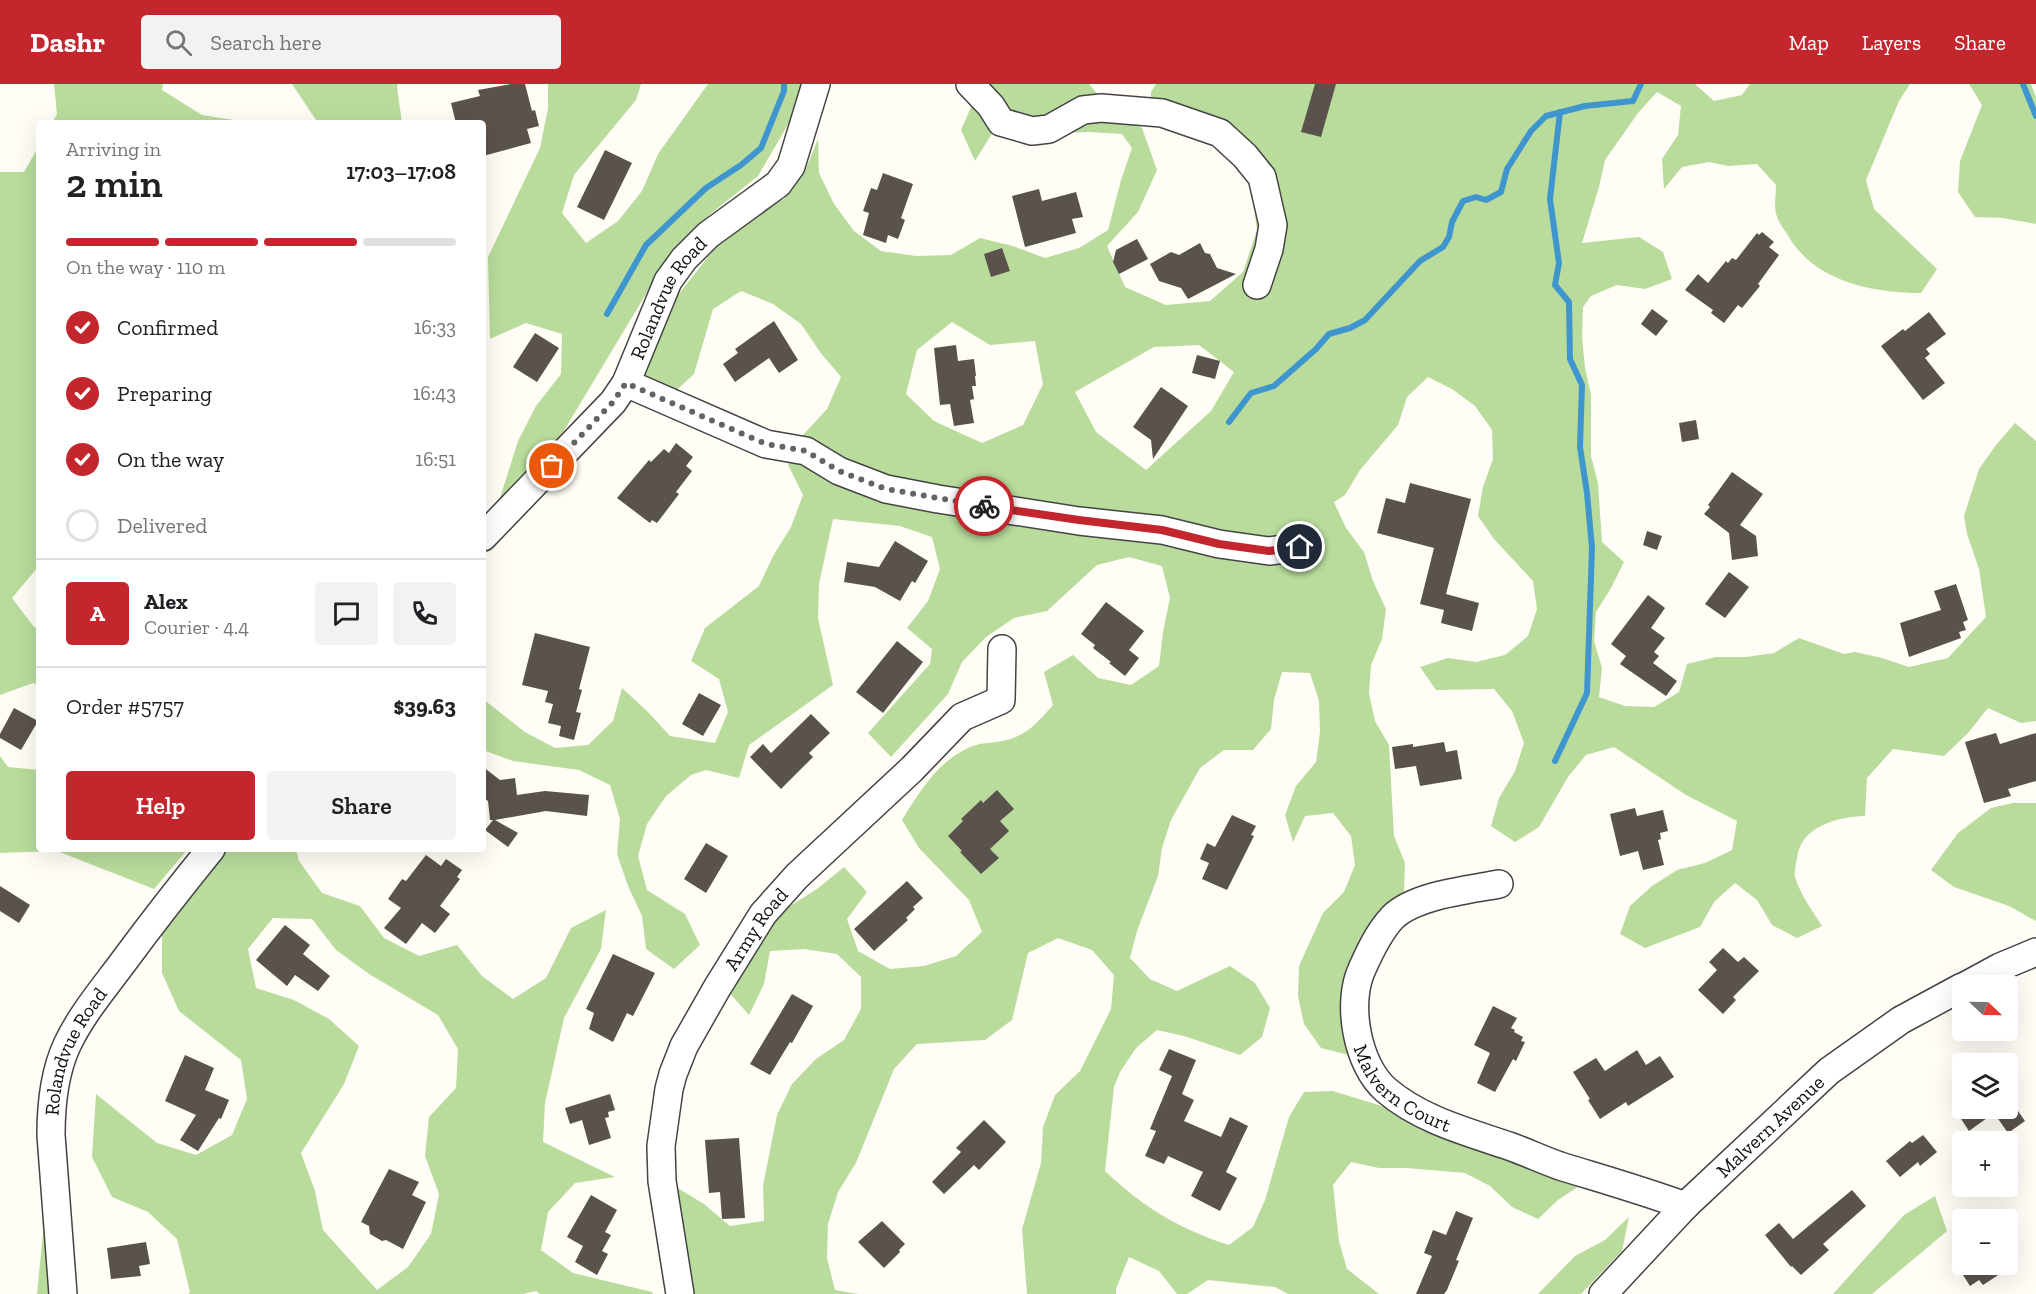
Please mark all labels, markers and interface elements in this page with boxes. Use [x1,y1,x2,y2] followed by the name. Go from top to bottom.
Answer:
[141,15,561,69] search box
[30,26,105,59] text: Dashr
[162,26,195,59] icon: search
[210,29,322,56] text: Search here
[1789,30,1829,55] text: Map
[1862,30,1921,55] text: Layers
[1954,30,2006,55] text: Share
[66,137,161,161] text: Arriving in
[346,158,456,185] text: 17:03–17:08
[66,160,163,207] text: 2 min
[625,231,712,363] street label: Rolandvue Road
[66,255,225,279] text: On the way · 110 m
[66,311,99,344] icon: check
[117,314,218,341] text: Confirmed
[414,315,456,339] text: 16:33
[66,377,99,410] icon: check
[117,380,212,407] text: Preparing
[413,381,456,405] text: 16:43
[526,440,577,491] pin
[66,443,99,476] icon: check
[117,446,224,473] text: On the way
[415,447,456,471] text: 16:51
[535,449,568,482] icon: bag
[954,476,1014,536] courier
[968,490,1001,523] icon: bike
[117,512,207,539] text: Delivered
[1274,521,1325,572] pin
[1283,530,1316,563] icon: home
[315,582,378,645] button: chat
[393,582,456,645] button: phone
[144,588,188,615] text: Alex
[90,600,105,627] text: A
[144,615,249,639] text: Courier · 4.4
[66,693,184,720] text: Order #5757
[393,693,456,720] text: $39.63
[66,771,255,840] button: Help
[267,771,456,840] button: Share
[719,883,793,975] street label: Army Road
[1952,975,2018,1041] north arrow
[1952,975,2018,1275] map controls
[39,983,112,1116] street label: Rolandvue Road
[1349,1041,1455,1137] street label: Malvern Court
[1952,1053,2018,1119] button: layers
[1711,1070,1829,1182] street label: Malvern Avenue
[1952,1131,2018,1197] button: +
[1952,1209,2018,1275] button: −

